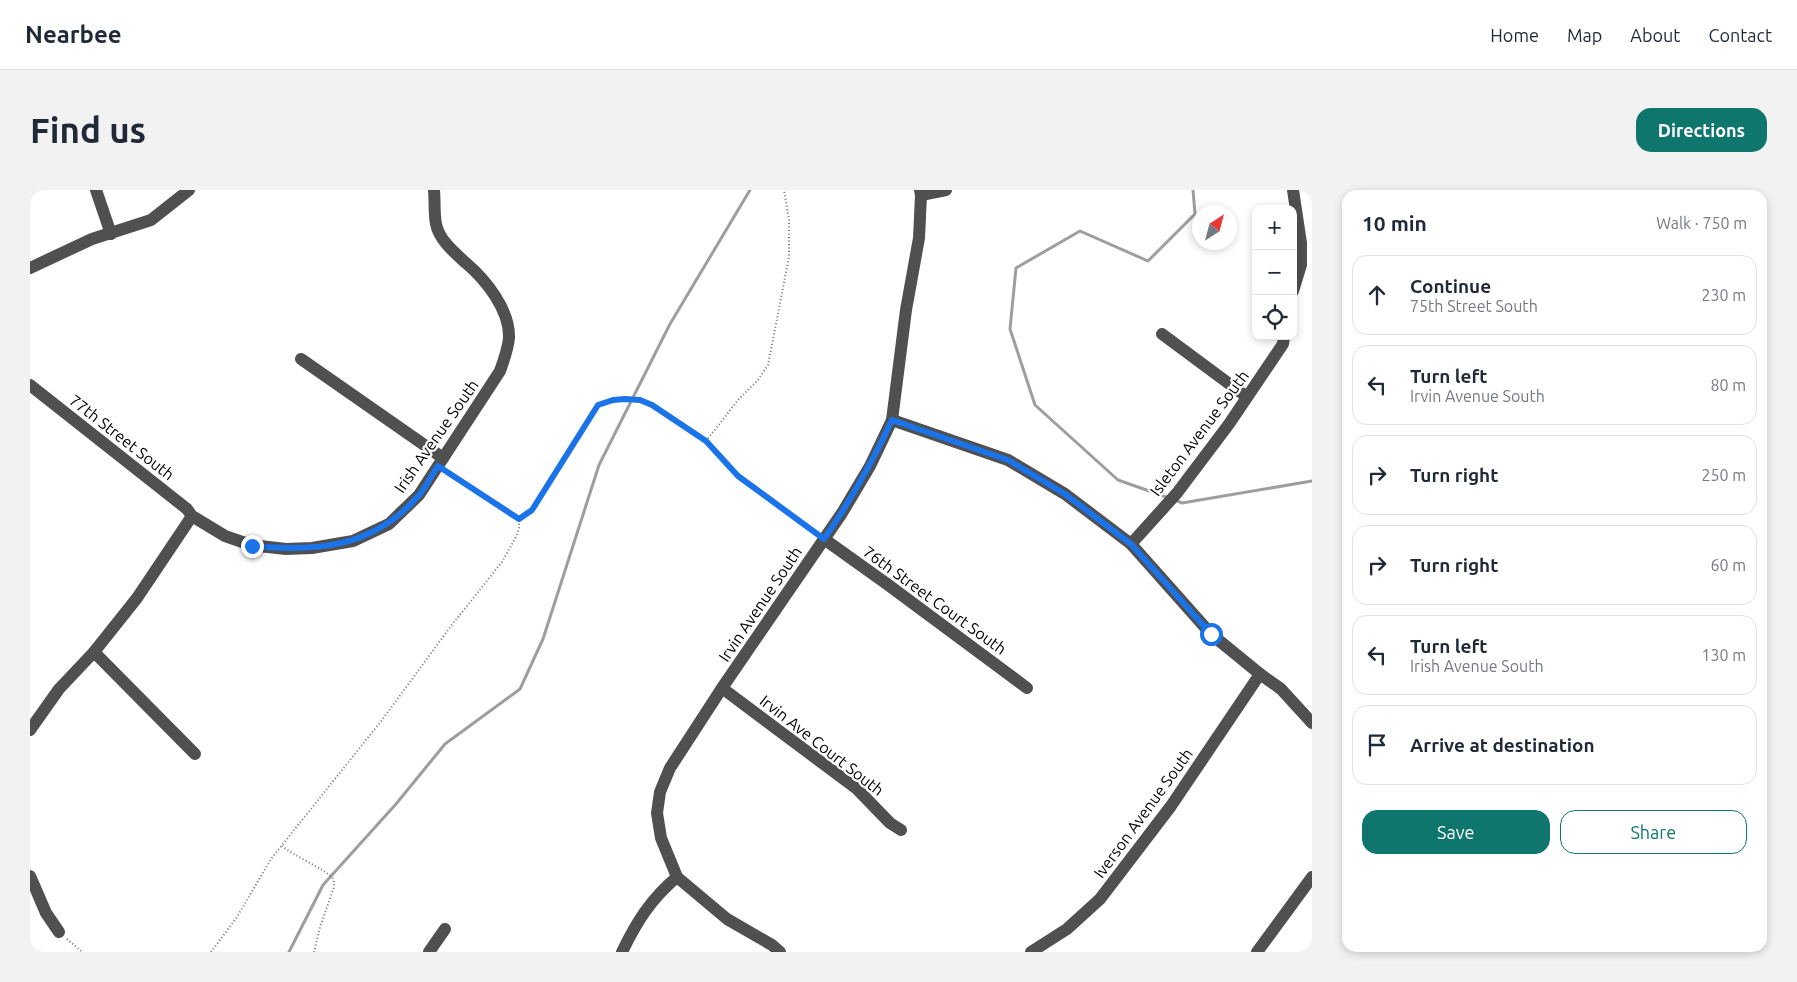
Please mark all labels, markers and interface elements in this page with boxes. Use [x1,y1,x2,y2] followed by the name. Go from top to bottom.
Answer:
[25,21,122,48] text: Nearbee
[1490,25,1539,45] text: Home
[1567,25,1602,45] text: Map
[1630,25,1680,45] text: About
[1708,25,1772,45] text: Contact
[1636,108,1767,152] button: Directions
[30,110,146,150] text: Find us
[1192,205,1237,250] north arrow
[1252,205,1297,340] map controls
[1252,205,1297,250] button: +
[1362,211,1427,235] text: 10 min
[1656,214,1747,232] text: Walk · 750 m
[1252,250,1297,295] button: −
[1410,275,1491,297] text: Continue
[1363,281,1391,309] icon: ahead
[1701,286,1746,304] text: 230 m
[1252,295,1297,340] button: locate
[1410,297,1538,315] text: 75th Street South
[1410,365,1488,387] text: Turn left
[1146,367,1252,499] street label: Isleton Avenue South
[1363,371,1391,399] icon: left
[390,376,482,496] street label: Irish Avenue South
[1710,376,1746,394] text: 80 m
[1410,387,1545,405] text: Irvin Avenue South
[66,391,178,483] street label: 77th Street South
[1363,461,1391,489] icon: right
[1410,464,1498,486] text: Turn right
[1701,466,1746,484] text: 250 m
[241,535,264,558] route end
[860,542,1010,658] street label: 76th Street Court South
[715,543,805,665] street label: Irvin Avenue South
[1363,551,1391,579] icon: right
[1410,554,1498,576] text: Turn right
[1710,556,1746,574] text: 60 m
[1200,623,1223,646] route start
[1410,635,1488,657] text: Turn left
[1363,641,1391,669] icon: left
[1701,646,1746,664] text: 130 m
[1410,657,1544,675] text: Irish Avenue South
[757,691,887,799] street label: Irvin Ave Court South
[1363,731,1391,759] icon: arrive
[1410,734,1595,756] text: Arrive at destination
[1090,745,1196,881] street label: Iverson Avenue South
[1362,810,1550,854] button: Save
[1560,810,1747,854] button: Share

